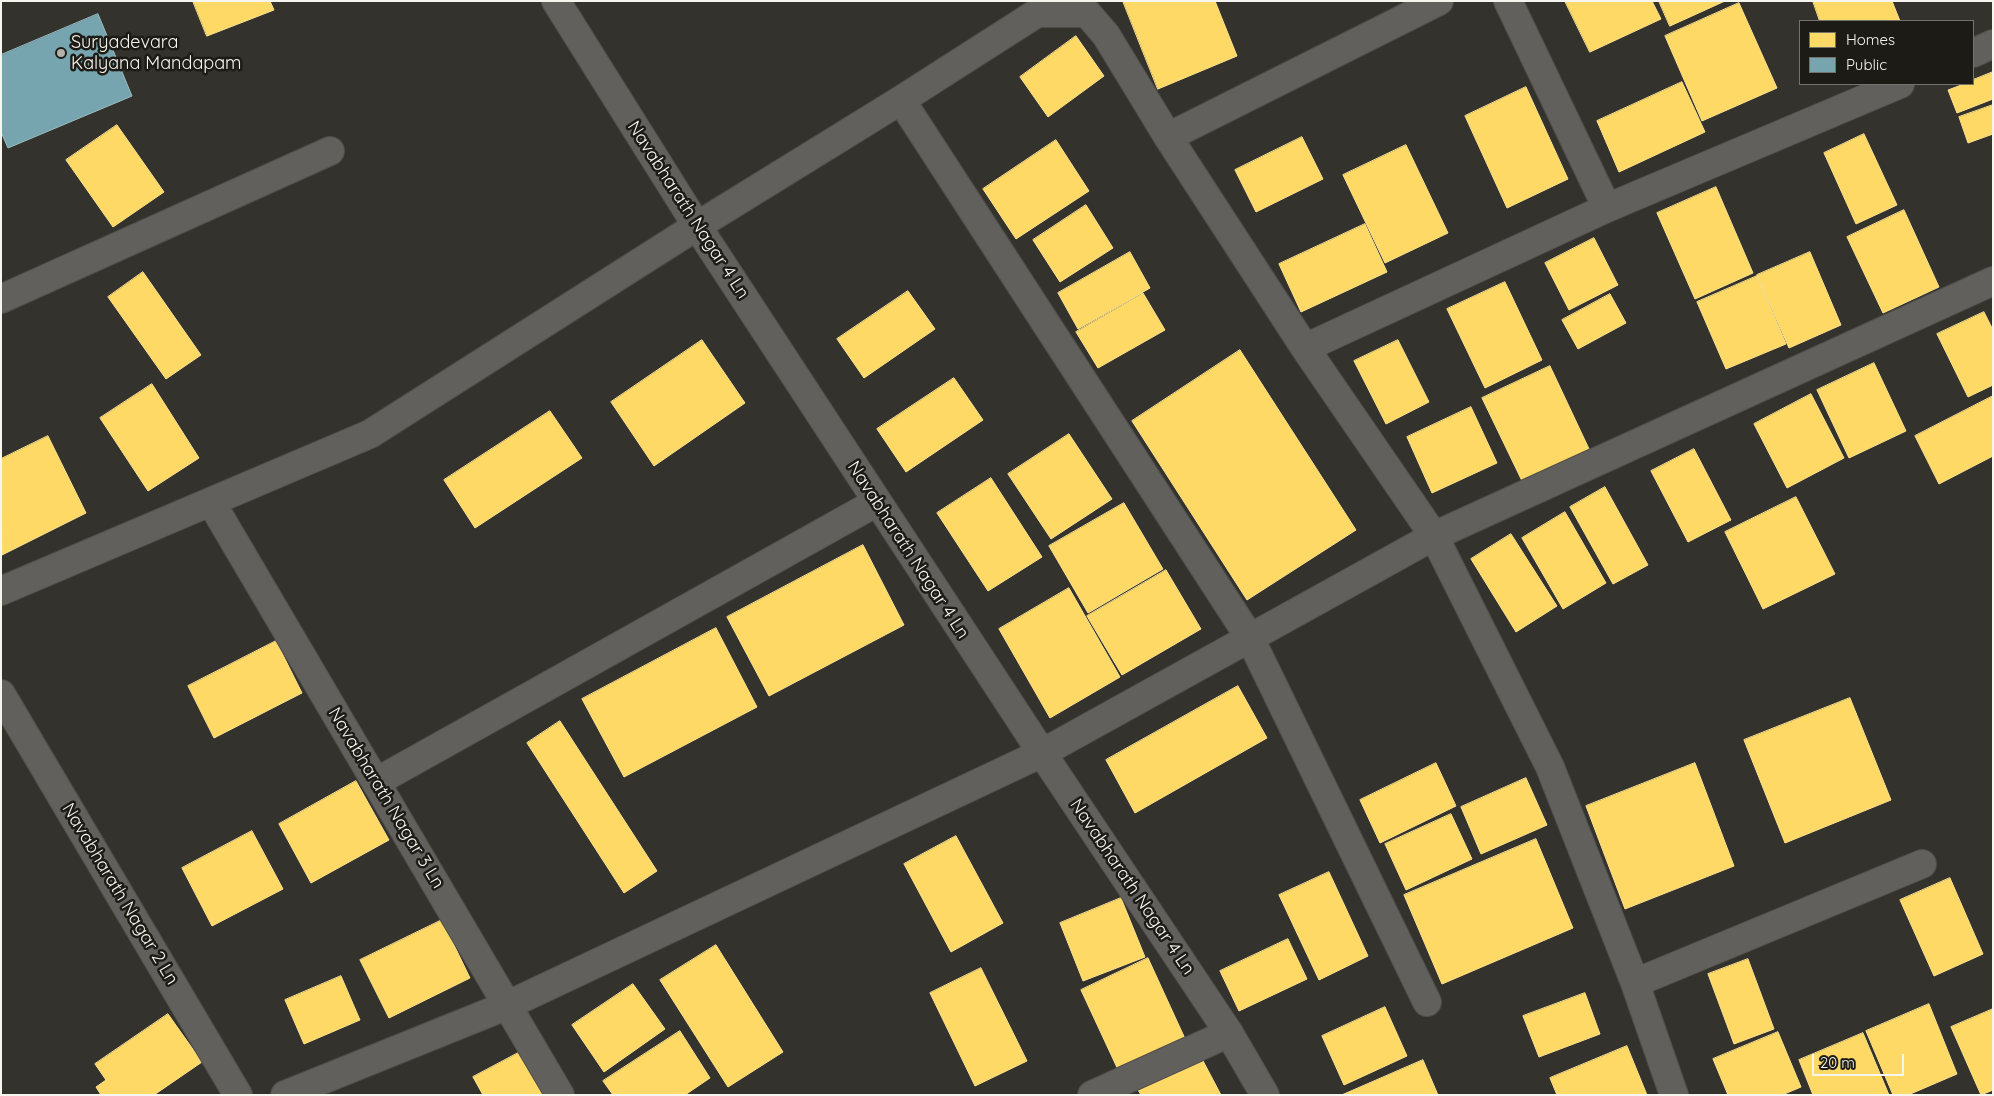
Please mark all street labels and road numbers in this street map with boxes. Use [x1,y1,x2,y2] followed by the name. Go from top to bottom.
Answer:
[622,117,754,303] street label: Navabharath Nagar 4 Ln
[842,457,974,643] street label: Navabharath Nagar 4 Ln
[323,704,449,892] street label: Navabharath Nagar 3 Ln
[1065,795,1199,979] street label: Navabharath Nagar 4 Ln
[57,799,183,989] street label: Navabharath Nagar 2 Ln

